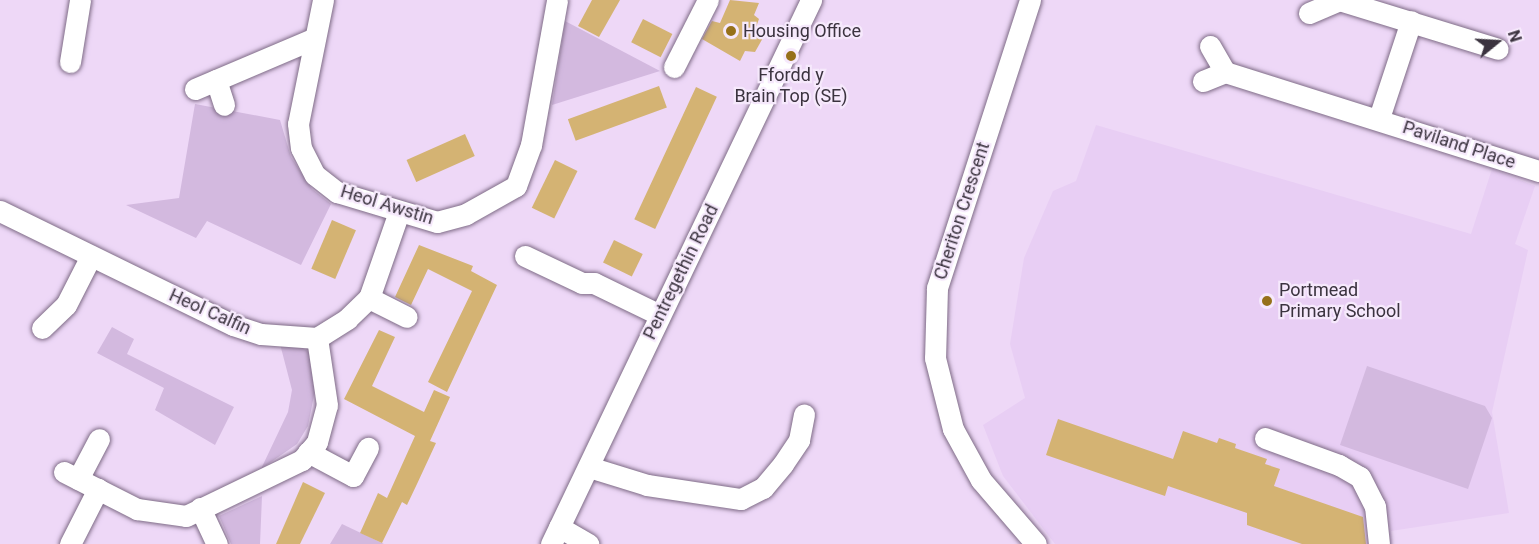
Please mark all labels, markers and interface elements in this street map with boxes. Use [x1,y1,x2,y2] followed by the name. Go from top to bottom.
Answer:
[1467,12,1527,72] north arrow
[743,20,861,42] place label: Housing Office
[724,24,738,38] marker: Housing Office
[1504,28,1525,45] text: N
[784,49,798,63] marker: Ffordd y Brain Top (SE)
[734,65,848,107] place label: Ffordd y Brain Top (SE)
[1400,117,1518,173] street label: Paviland Place
[930,140,994,282] street label: Cheriton Crescent
[338,181,436,229] street label: Heol Awstin
[639,201,723,343] street label: Pentregethin Road
[1279,280,1401,322] place label: Portmead Primary School
[166,284,254,340] street label: Heol Calfin
[1260,294,1274,308] marker: Portmead Primary School

